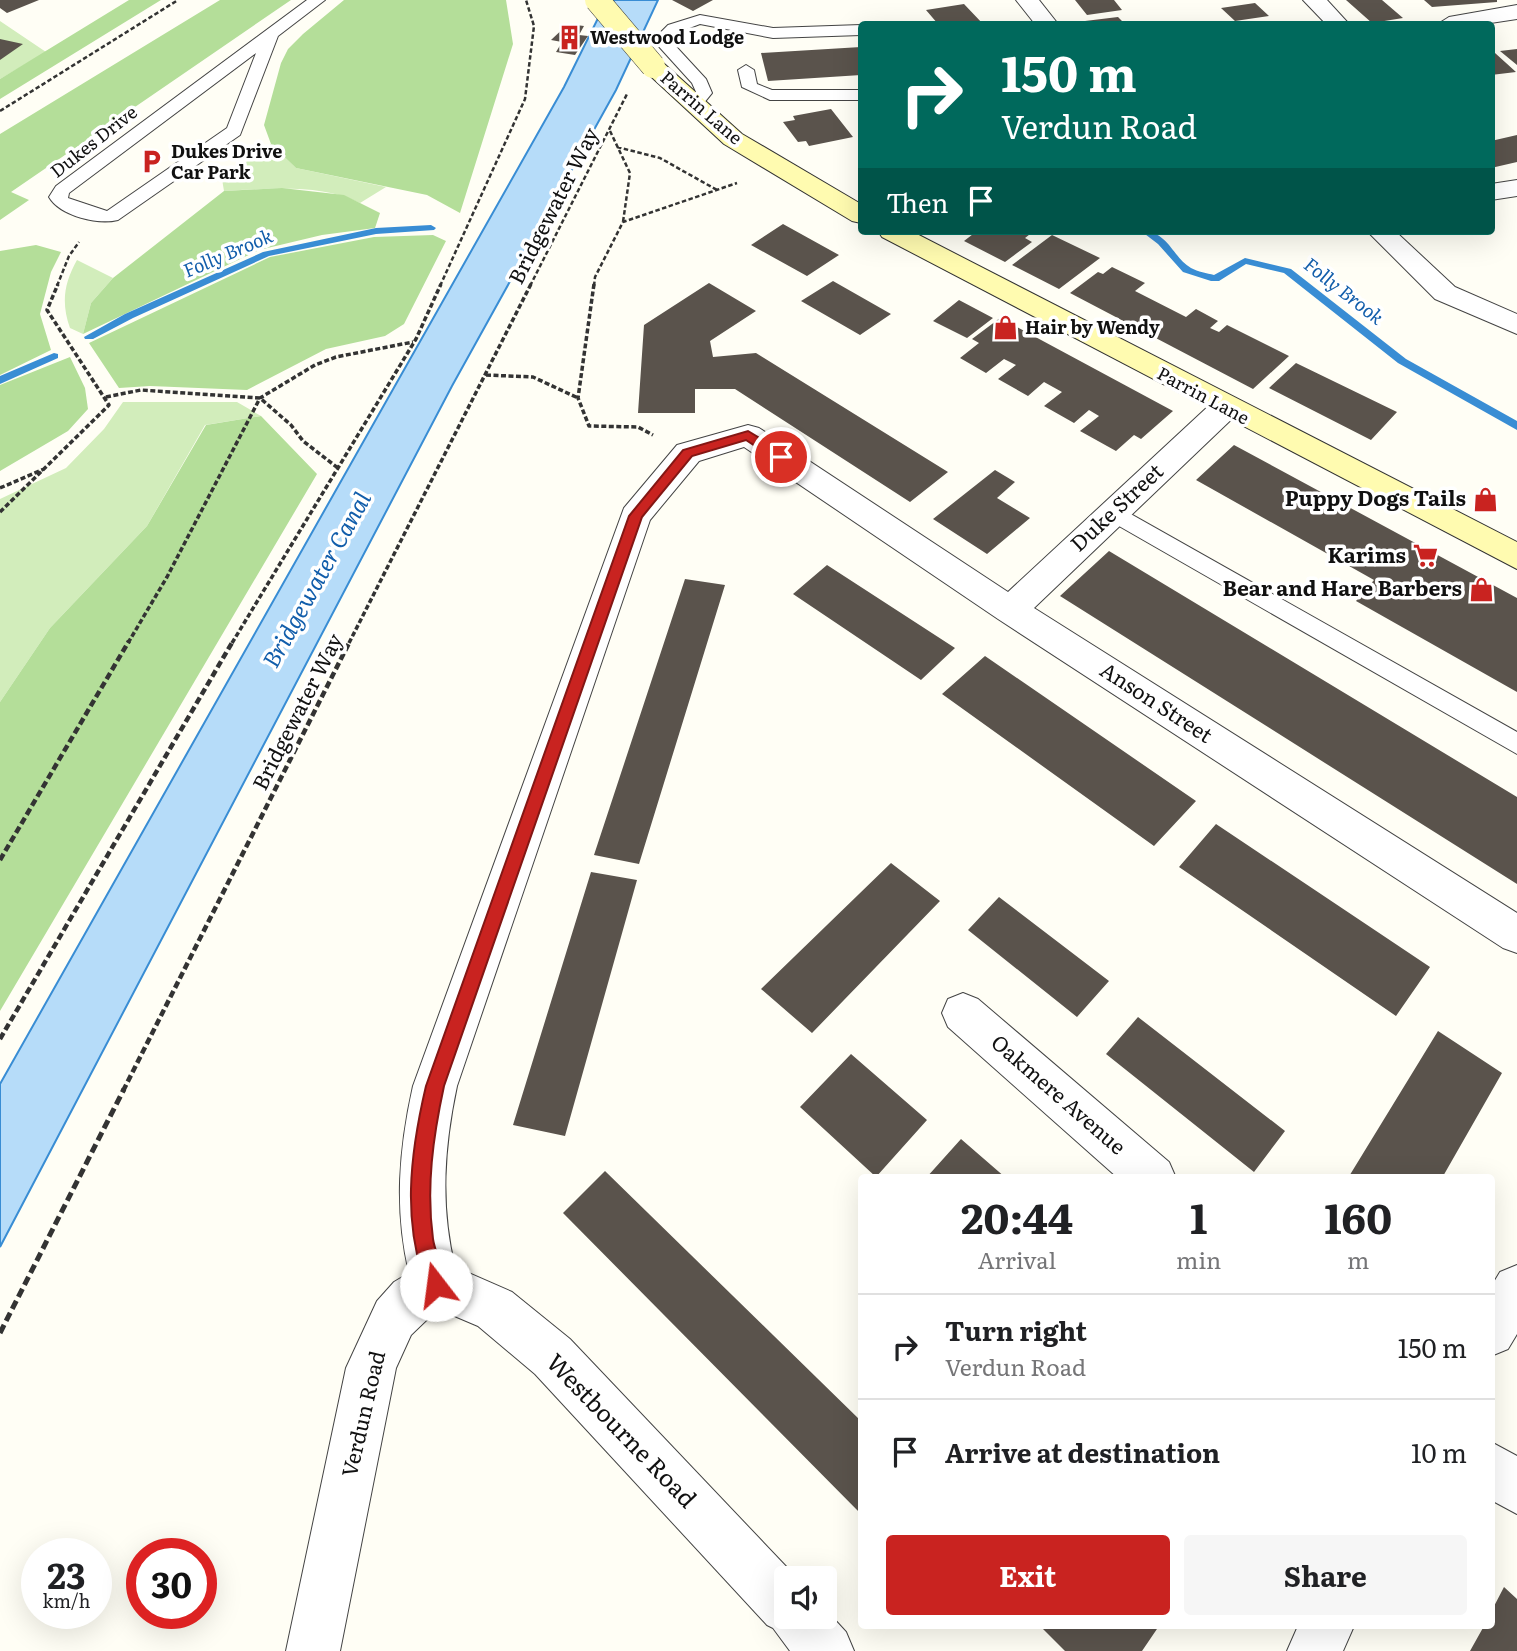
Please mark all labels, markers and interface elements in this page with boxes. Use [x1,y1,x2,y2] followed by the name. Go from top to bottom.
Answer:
[590,23,744,50] place label: Westwood Lodge
[556,24,584,52] building icon: Westwood Lodge
[1001,34,1137,107] text: 150 m
[886,49,977,140] icon: right
[655,64,749,150] street label: Parrin Lane
[44,98,142,183] street label: Dukes Drive
[1001,101,1197,149] text: Verdun Road
[499,120,605,289] street label: Bridgewater Way
[171,137,282,185] place label: Dukes Drive Car Park
[137,148,165,176] parking icon: Dukes Drive Car Park
[886,182,948,221] text: Then
[962,182,1000,220] icon: arrive
[179,220,277,283] water label: Folly Brook
[1299,250,1391,331] water label: Folly Brook
[1025,313,1160,340] place label: Hair by Wendy
[991,314,1019,342] shop icon: Hair by Wendy
[1153,359,1255,430] street label: Parrin Lane
[751,427,811,487] pin
[762,438,800,476] icon: arrive
[1062,455,1169,557] street label: Duke Street
[1285,481,1466,512] place label: Puppy Dogs Tails
[253,484,378,673] water label: Bridgewater Canal
[1472,485,1500,513] shop icon: Puppy Dogs Tails
[1327,538,1406,569] place label: Karims
[1412,542,1440,570] supermarket icon: Karims
[1222,571,1462,602] place label: Bear and Hare Barbers
[1468,575,1496,603] shop icon: Bear and Hare Barbers
[243,626,349,795] street label: Bridgewater Way
[1095,653,1220,749] street label: Anson Street
[986,1026,1134,1160] street label: Oakmere Avenue
[961,1185,1073,1247] text: 20:44
[1190,1185,1207,1247] text: 1
[1324,1185,1392,1247] text: 160
[978,1242,1056,1276] text: Arrival
[1176,1242,1221,1276] text: min
[1347,1242,1369,1276] text: m
[399,1248,473,1322] position arrow
[945,1310,1087,1349] text: Turn right
[1398,1327,1467,1366] text: 150 m
[886,1328,924,1366] icon: right
[540,1344,706,1515] street label: Westbourne Road
[332,1347,391,1480] street label: Verdun Road
[945,1349,1086,1383] text: Verdun Road
[945,1432,1220,1471] text: Arrive at destination
[1411,1432,1467,1471] text: 10 m
[886,1433,924,1471] icon: arrive
[886,1535,1170,1615] button: Exit
[1184,1535,1467,1615] button: Share
[126,1538,217,1629] speed limit sign: 30
[47,1548,86,1600] text: 23
[774,1566,837,1629] map controls
[774,1566,837,1629] button: sound
[43,1587,90,1614] text: km/h

